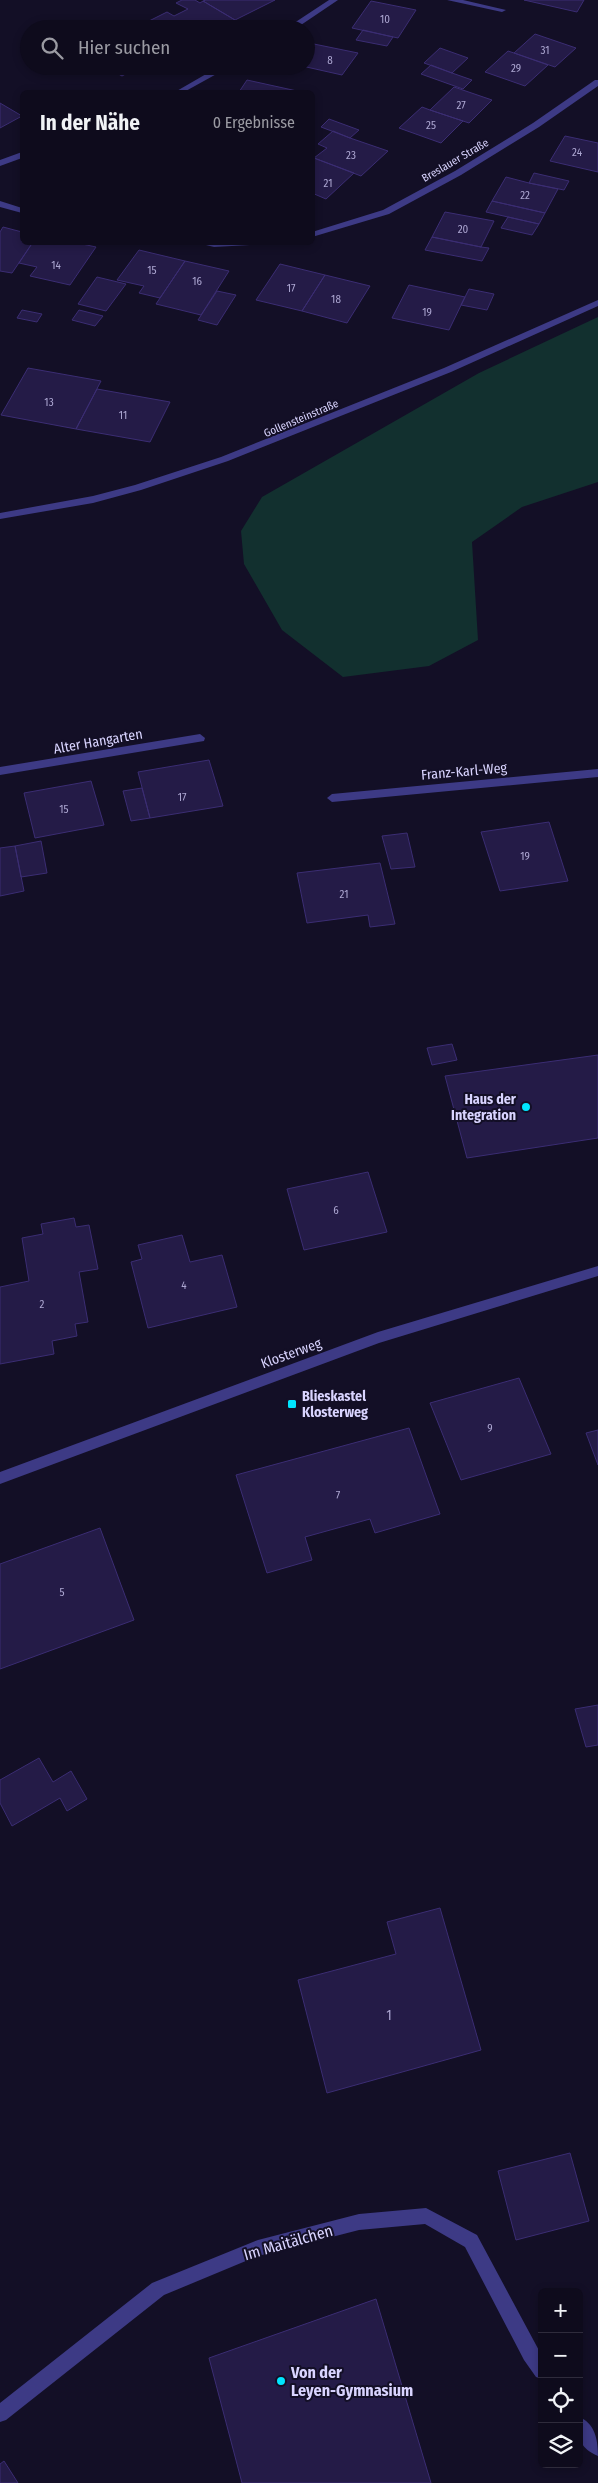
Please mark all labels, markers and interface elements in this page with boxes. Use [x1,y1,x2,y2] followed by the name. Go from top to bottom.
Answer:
[380,13,390,26] house number: 10
[20,20,315,75] search box
[38,34,66,62] icon: search
[78,36,170,59] text: Hier suchen
[541,44,550,57] house number: 31
[327,54,333,67] house number: 8
[511,62,521,75] house number: 29
[456,99,466,112] house number: 27
[40,110,140,136] text: In der Nähe
[213,113,295,132] text: 0 Ergebnisse
[426,119,436,132] house number: 25
[420,136,491,185] street label: Breslauer Straße
[572,146,583,159] house number: 24
[346,149,356,162] house number: 23
[324,177,332,190] house number: 21
[520,189,530,202] house number: 22
[458,223,469,236] house number: 20
[51,259,61,272] house number: 14
[147,264,157,277] house number: 15
[192,275,202,288] house number: 16
[287,282,296,295] house number: 17
[331,293,341,306] house number: 18
[422,306,432,319] house number: 19
[44,396,54,409] house number: 13
[262,397,340,440] street label: Gollensteinstraße
[119,409,127,422] house number: 11
[52,725,144,758] street label: Alter Hangarten
[420,759,508,784] street label: Franz-Karl-Weg
[178,791,187,804] house number: 17
[59,803,69,816] house number: 15
[520,850,530,863] house number: 19
[340,888,348,901] house number: 21
[451,1091,517,1124] place label: Haus der Integration
[520,1101,532,1113] marker: Haus der Integration
[333,1204,339,1217] house number: 6
[181,1279,187,1292] house number: 4
[40,1298,45,1311] house number: 2
[259,1335,324,1372] street label: Klosterweg
[302,1388,368,1421] place label: Blieskastel Klosterweg
[286,1398,298,1410] marker: Blieskastel Klosterweg
[487,1422,493,1435] house number: 9
[336,1489,341,1502] house number: 7
[59,1586,65,1599] house number: 5
[386,2007,392,2024] house number: 1
[241,2221,335,2264] street label: Im Maitälchen
[538,2288,583,2468] map controls
[538,2288,583,2333] button: +
[538,2333,583,2378] button: −
[290,2363,413,2400] place label: Von der Leyen-Gymnasium
[275,2375,287,2387] marker: Von der Leyen-Gymnasium
[538,2378,583,2423] button: locate
[538,2423,583,2468] button: layers

